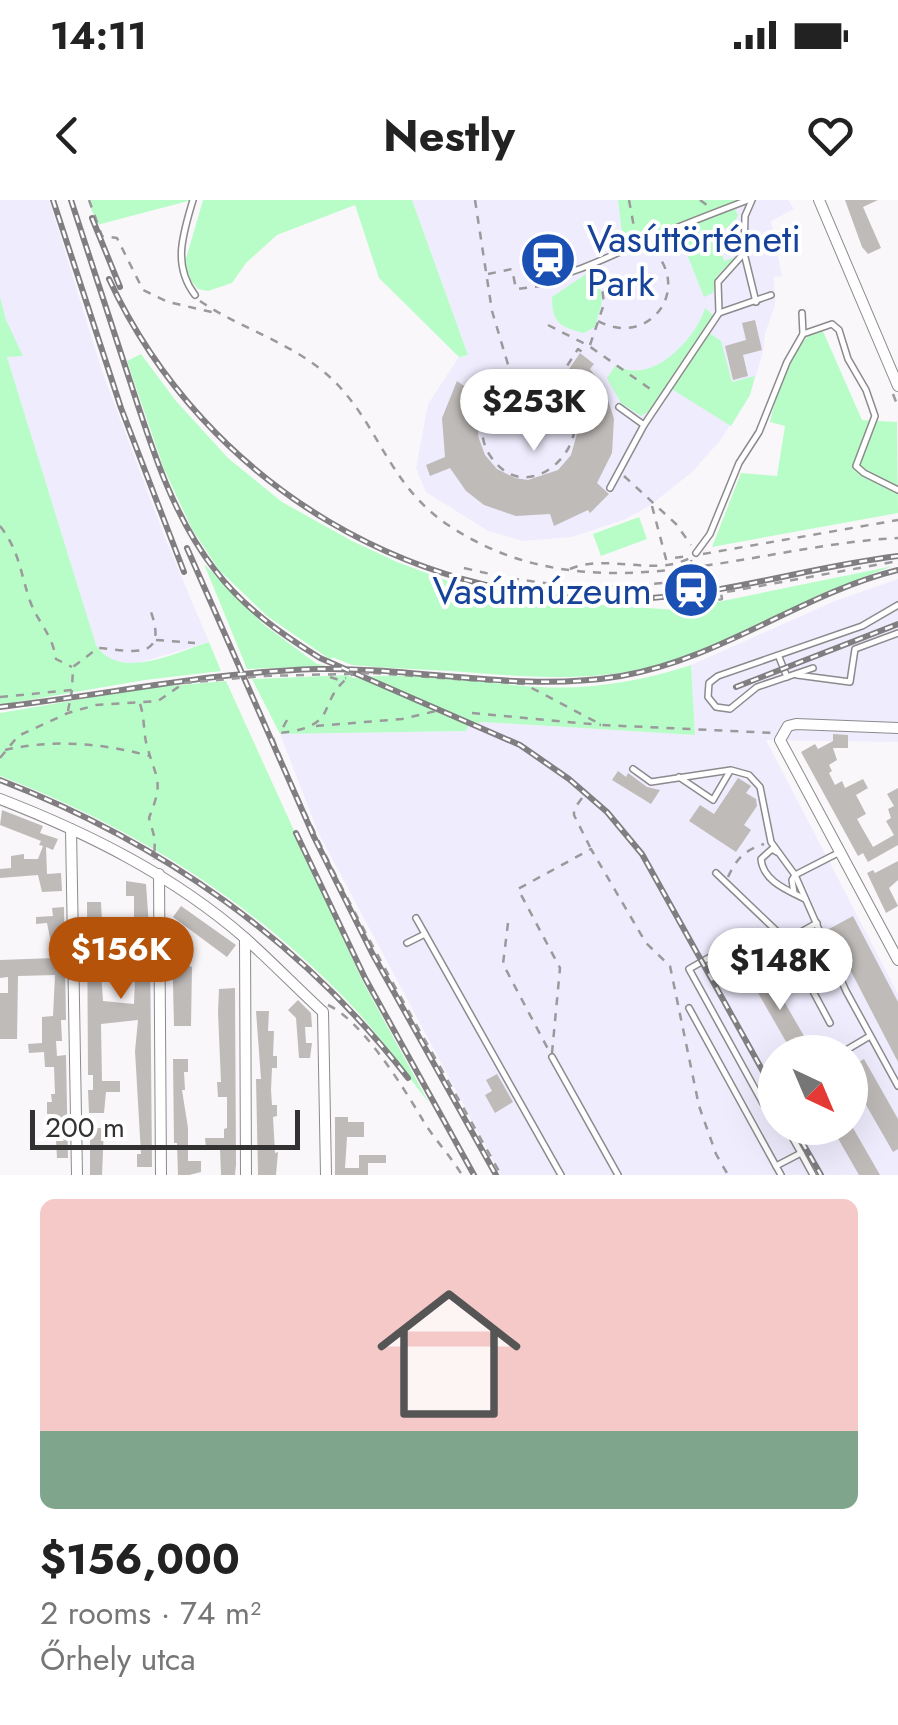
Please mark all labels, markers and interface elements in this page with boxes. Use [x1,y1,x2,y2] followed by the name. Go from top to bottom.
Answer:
[50,8,147,63] text: 14:11
[383,103,515,168] text: Nestly
[40,108,95,163] icon: back
[803,108,858,163] icon: heart
[587,211,801,310] place label: Vasúttörténeti Park
[518,230,578,290] station icon: Vasúttörténeti Park
[464,369,604,454] pin: $253K
[482,378,586,424] text: $253K
[661,560,721,620] station icon: Vasútmúzeum
[432,563,652,618] place label: Vasútmúzeum
[51,917,191,1002] pin: $156K
[71,926,171,972] text: $156K
[710,928,850,1013] pin: $148K
[730,937,830,983] text: $148K
[758,1035,868,1145] north arrow
[758,1035,868,1145] map controls
[30,1105,300,1150] scale bar
[45,1107,125,1148] text: 200 m
[359,1264,539,1444] icon: home
[40,1529,240,1590] text: $156,000
[40,1590,261,1636] text: 2 rooms · 74 m²
[40,1636,196,1682] text: Őrhely utca

